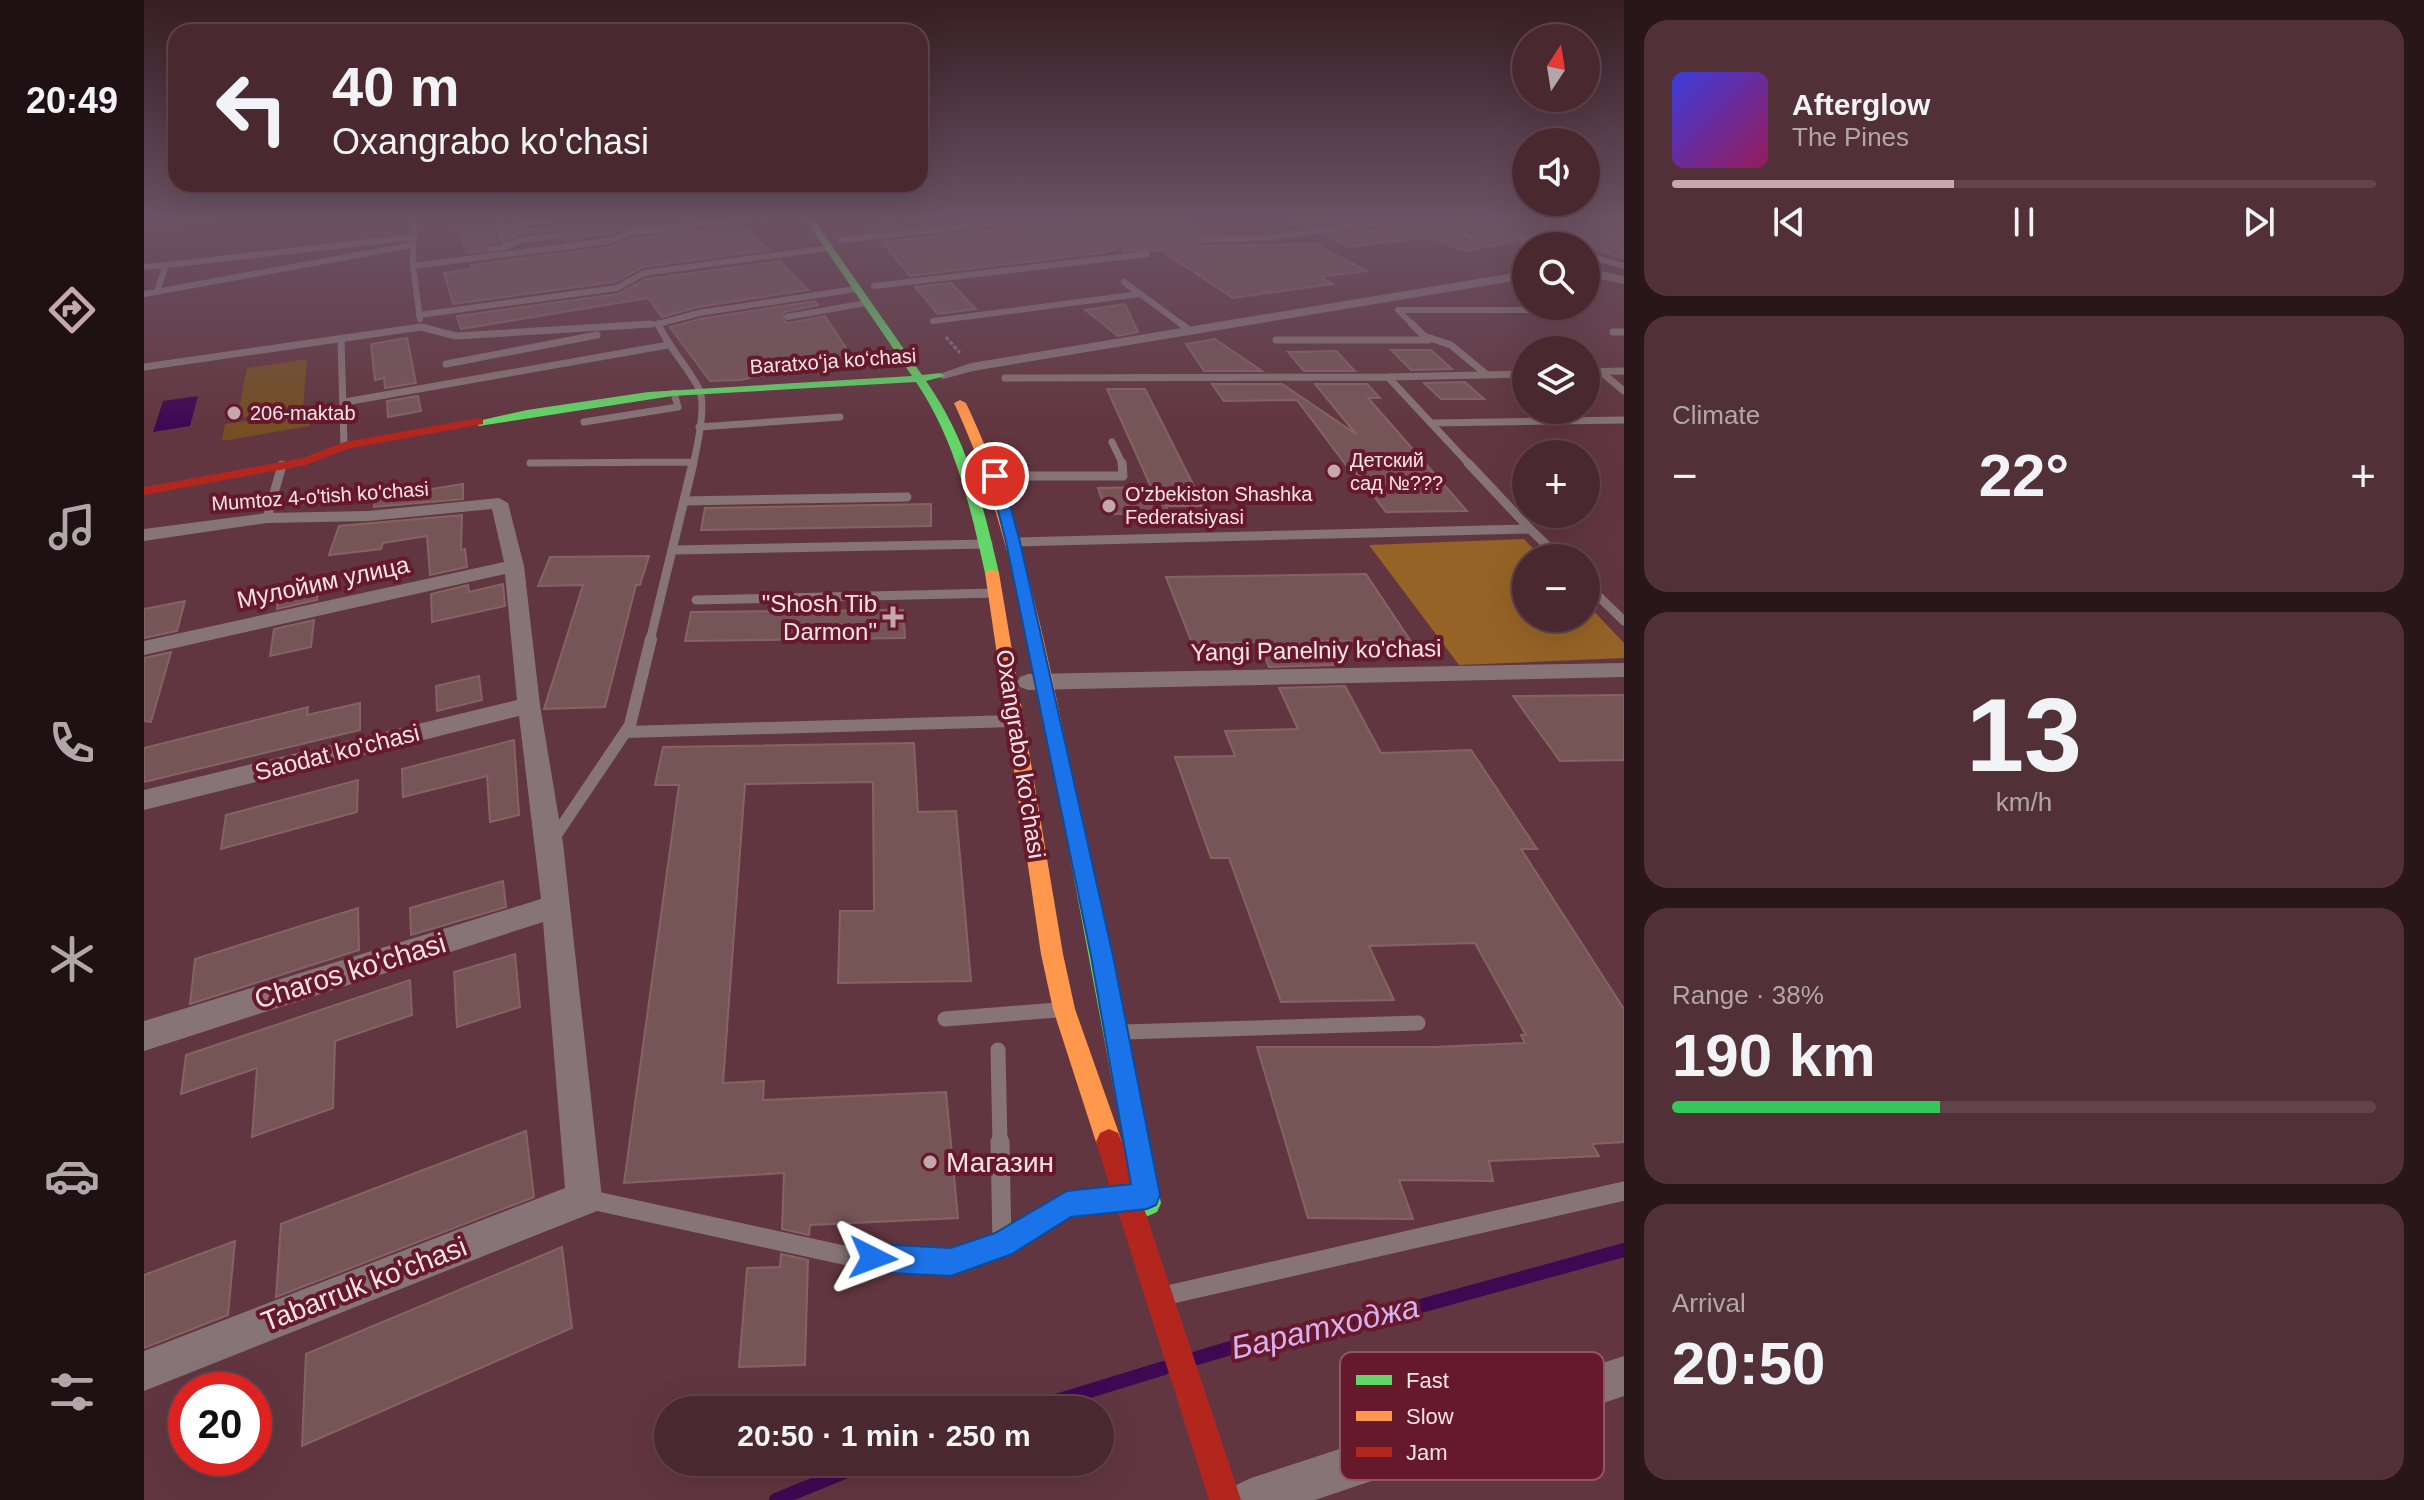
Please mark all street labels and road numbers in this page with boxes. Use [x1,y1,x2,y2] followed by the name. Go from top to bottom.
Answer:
[749,344,917,378] street label: Baratxoʻja koʻchasi
[211,477,429,515] street label: Mumtoz 4-o'tish ko'chasi
[234,550,412,613] street label: Мулойим улица
[1190,634,1442,666] street label: Yangi Panelniy ko'chasi
[991,648,1051,860] street label: Oxangrabo ko'chasi
[252,718,422,786] street label: Saodat ko'chasi
[251,927,449,1015] street label: Charos ko'chasi
[257,1231,471,1337] street label: Tabarruk ko'chasi

